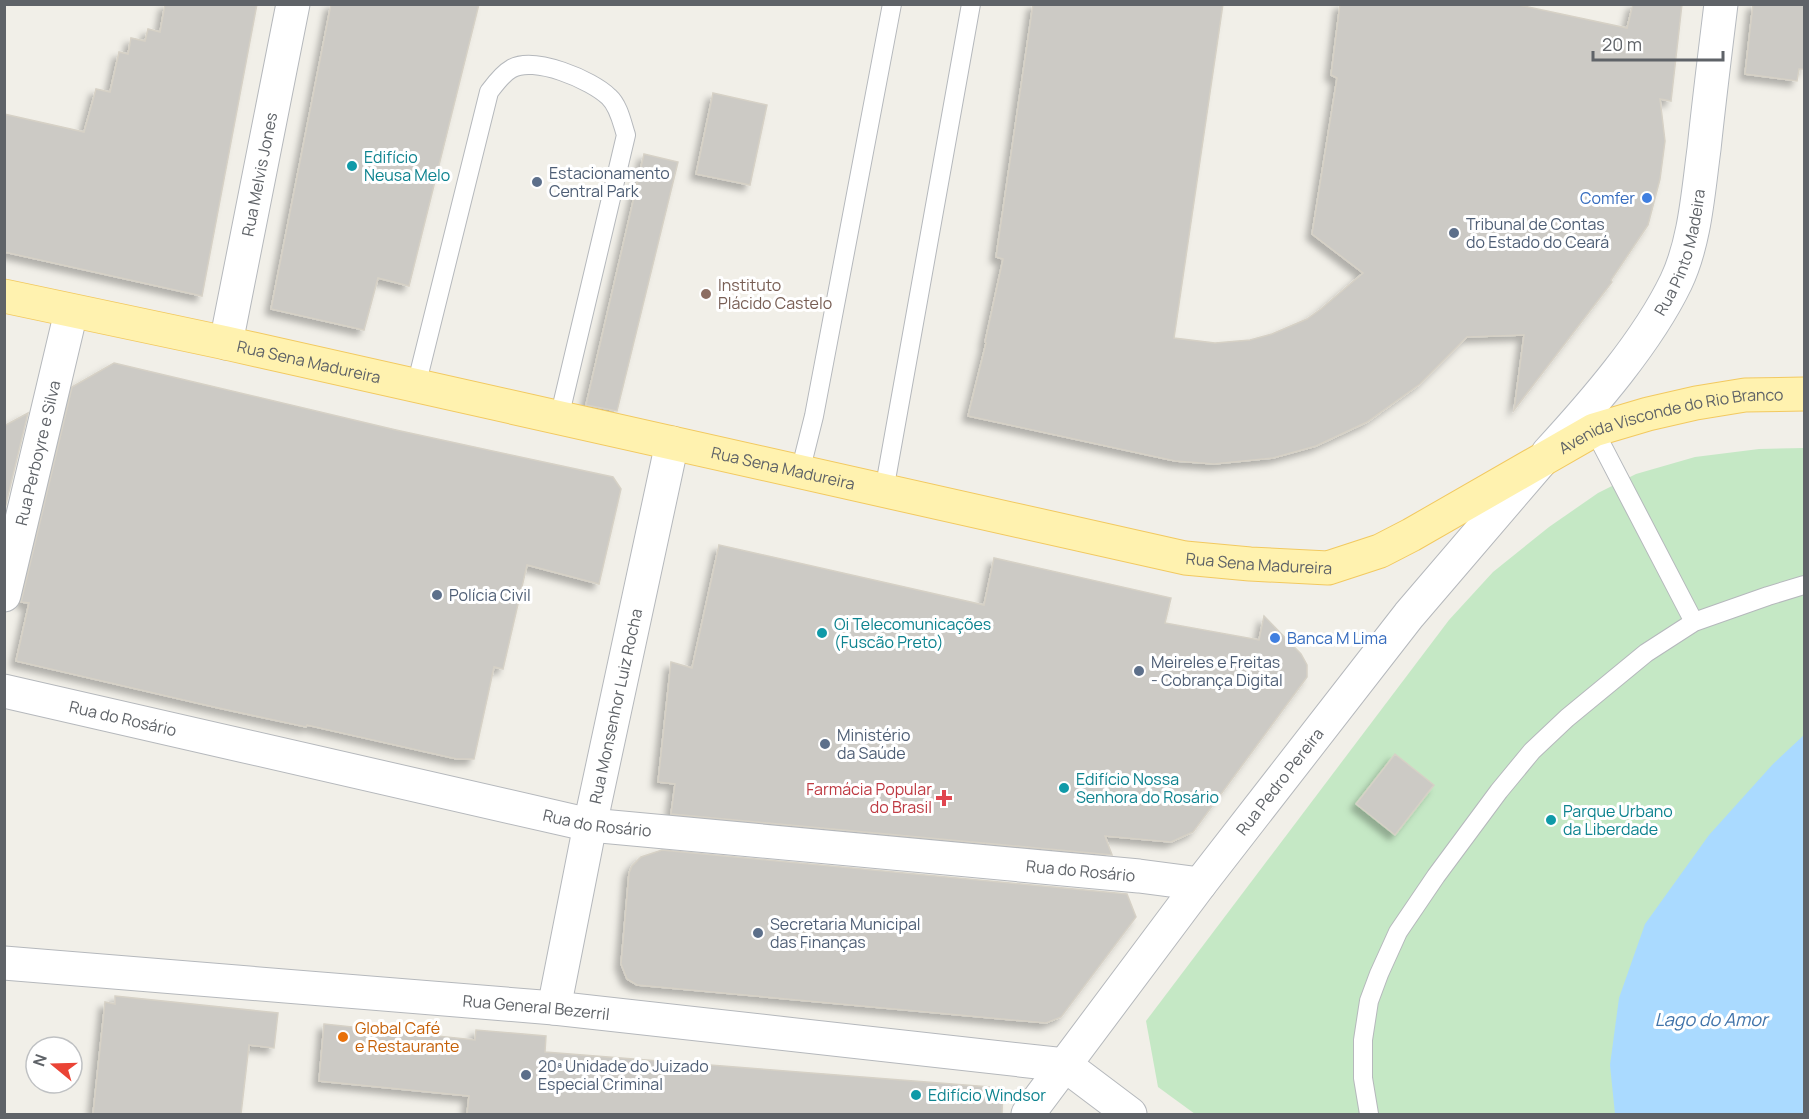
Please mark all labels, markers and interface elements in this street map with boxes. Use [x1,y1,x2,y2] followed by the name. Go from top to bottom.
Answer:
[1593,24,1724,62] scale bar
[1602,32,1642,56] text: 20 m
[236,110,282,238] street label: Rua Melvis Jones
[364,146,450,186] place label: Edifício Neusa Melo
[345,159,359,173] marker: Edifício Neusa Melo
[549,162,670,202] place label: Estacionamento Central Park
[530,175,544,189] marker: Estacionamento Central Park
[1580,187,1635,209] place label: Comfer
[1649,188,1710,320] street label: Rua Pinto Madeira
[1640,191,1654,205] marker: Comfer
[1466,213,1609,253] place label: Tribunal de Contas do Estado do Ceará
[1447,226,1461,240] marker: Tribunal de Contas do Estado do Ceará
[718,274,832,314] place label: Instituto Plácido Castelo
[699,287,713,301] marker: Instituto Plácido Castelo
[235,335,383,388] street label: Rua Sena Madureira
[10,378,65,528] street label: Rua Perboyre e Silva
[1555,383,1784,459] street label: Avenida Visconde do Rio Branco
[709,441,857,495] street label: Rua Sena Madureira
[1185,547,1333,579] street label: Rua Sena Madureira
[449,584,531,606] place label: Polícia Civil
[430,588,444,602] marker: Polícia Civil
[584,607,647,806] street label: Rua Monsenhor Luiz Rocha
[834,613,991,653] place label: Oi Telecomunicações (Fuscão Preto)
[815,626,829,640] marker: Oi Telecomunicações (Fuscão Preto)
[1287,627,1387,649] place label: Banca M Lima
[1268,631,1282,645] marker: Banca M Lima
[1151,651,1283,691] place label: Meireles e Freitas - Cobrança Digital
[1132,664,1146,678] marker: Meireles e Freitas - Cobrança Digital
[67,695,179,741] street label: Rua do Rosário
[1231,723,1328,840] street label: Rua Pedro Pereira
[837,724,911,764] place label: Ministério da Saúde
[818,737,832,751] marker: Ministério da Saúde
[1076,768,1219,808] place label: Edifício Nossa Senhora do Rosário
[806,778,932,818] place label: Farmácia Popular do Brasil
[1057,781,1071,795] marker: Edifício Nossa Senhora do Rosário
[937,791,951,805] marker: Farmácia Popular do Brasil
[1563,800,1673,840] place label: Parque Urbano da Liberdade
[541,804,652,842] street label: Rua do Rosário
[1544,813,1558,827] marker: Parque Urbano da Liberdade
[1025,855,1136,887] street label: Rua do Rosário
[770,913,921,953] place label: Secretaria Municipal das Finanças
[751,926,765,940] marker: Secretaria Municipal das Finanças
[462,990,611,1025] street label: Rua General Bezerril
[1655,1007,1770,1031] water label: Lago do Amor
[355,1017,459,1057] place label: Global Café e Restaurante
[336,1030,350,1044] marker: Global Café e Restaurante
[24,1035,84,1095] north arrow
[28,1051,52,1069] text: N
[538,1055,709,1095] place label: 20ª Unidade do Juizado Especial Criminal
[519,1068,533,1082] marker: 20ª Unidade do Juizado Especial Criminal
[928,1084,1046,1106] place label: Edifício Windsor
[909,1088,923,1102] marker: Edifício Windsor

